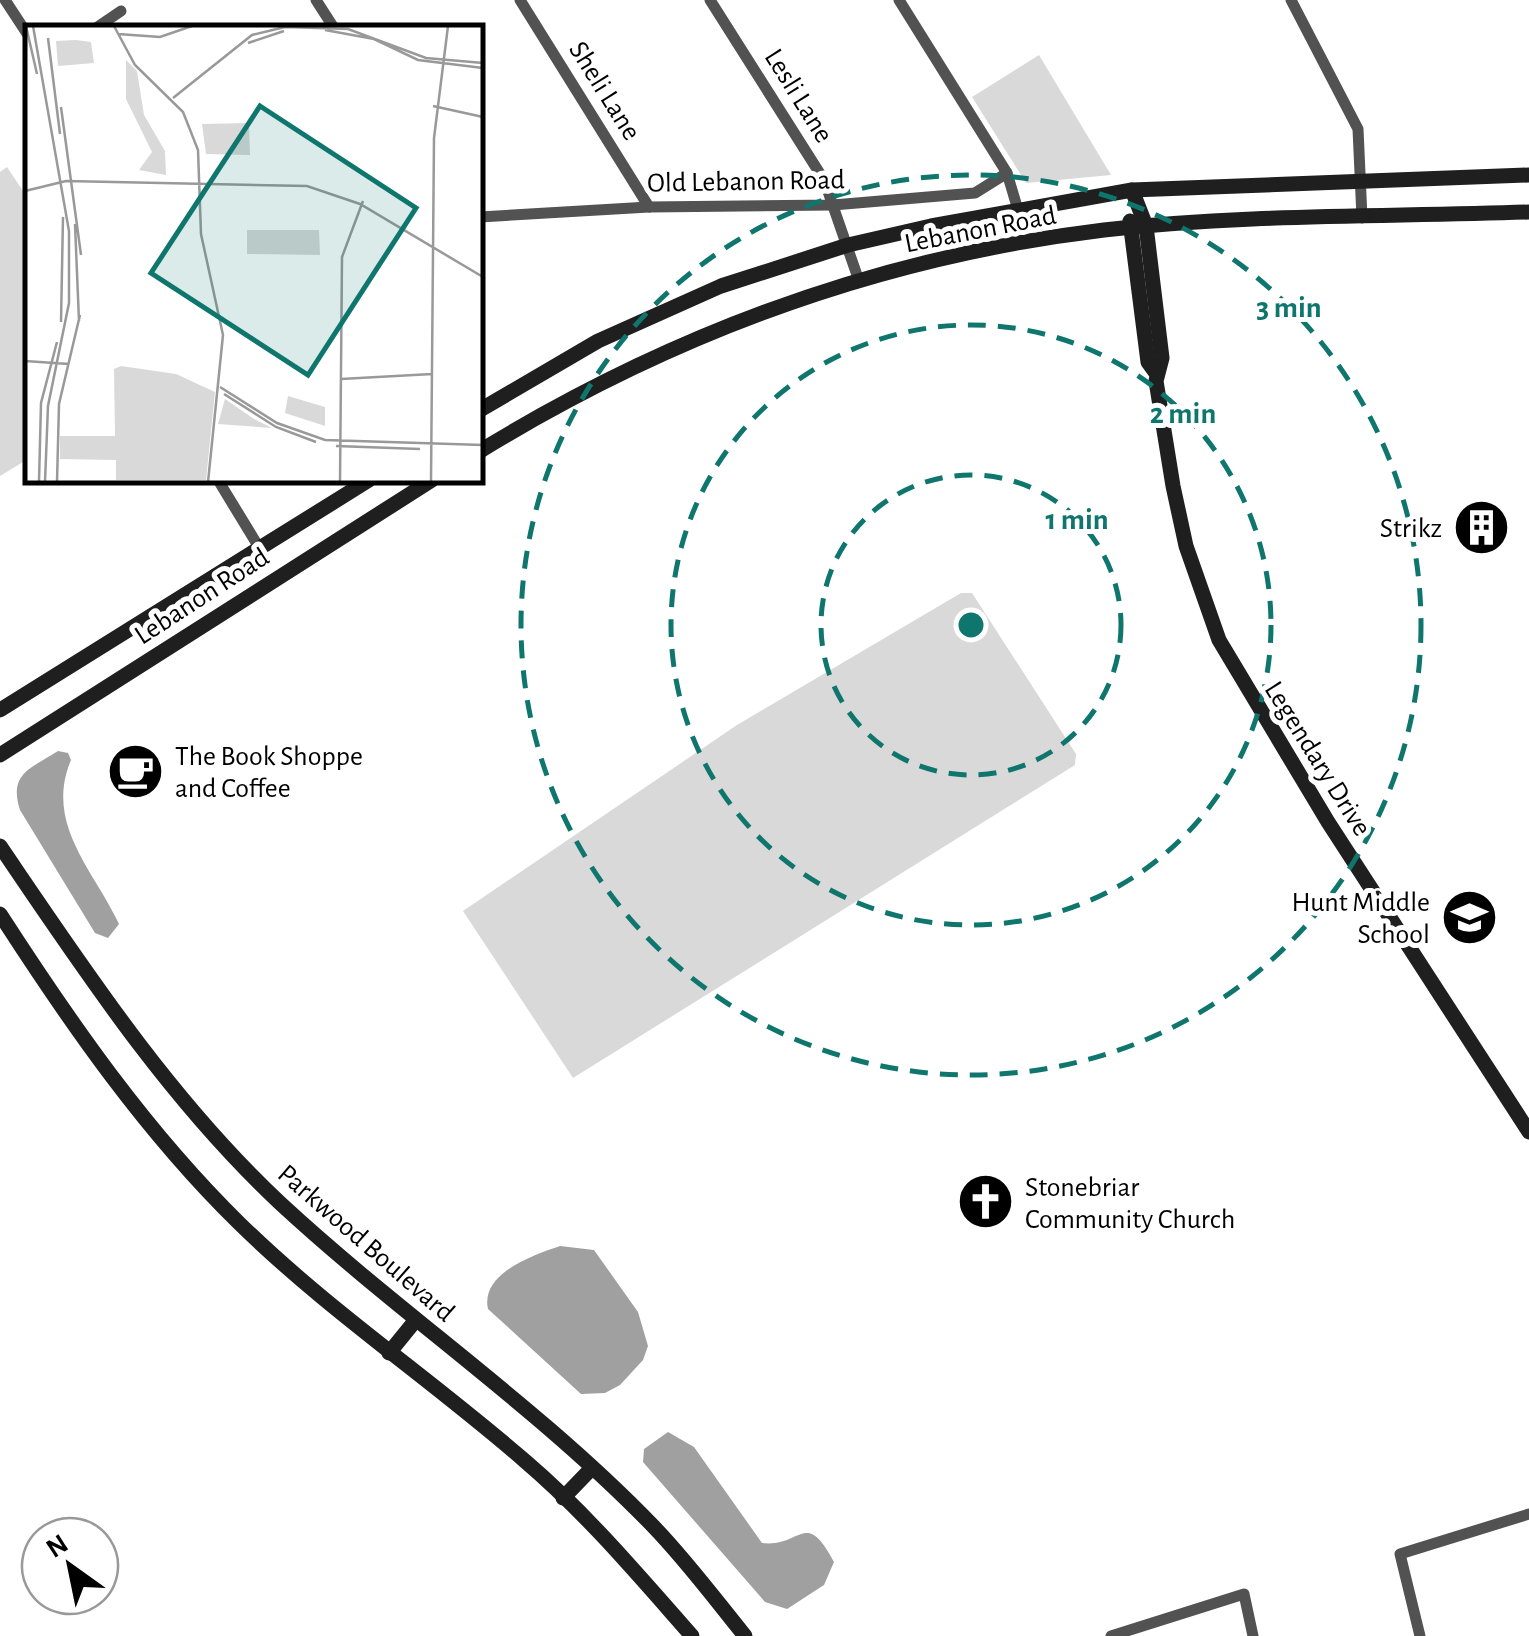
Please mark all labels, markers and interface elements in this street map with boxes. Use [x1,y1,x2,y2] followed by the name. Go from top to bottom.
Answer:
[25,25,482,482] inset map
[563,37,645,145] street label: Sheli Lane
[759,44,838,148] street label: Lesli Lane
[647,166,845,198] street label: Old Lebanon Road
[902,202,1059,258] street label: Lebanon Road
[1256,293,1322,323] text: 3 min
[1150,399,1216,429] text: 2 min
[1451,497,1511,557] building icon: Strikz
[1045,505,1109,535] text: 1 min
[1380,515,1442,543] place label: Strikz
[130,543,274,650] street label: Lebanon Road
[953,607,989,643] centre of rings
[1259,677,1376,841] street label: Legendary Drive
[106,741,166,801] cafe icon: The Book Shoppe and Coffee
[175,743,363,803] place label: The Book Shoppe and Coffee
[1439,887,1499,947] school or university icon: Hunt Middle School
[1291,889,1430,949] place label: Hunt Middle School
[272,1160,459,1327] street label: Parkwood Boulevard
[956,1172,1016,1232] church icon: Stonebriar Community Church
[1025,1174,1235,1234] place label: Stonebriar Community Church
[20,1516,120,1616] north arrow
[42,1530,73,1564] text: N

